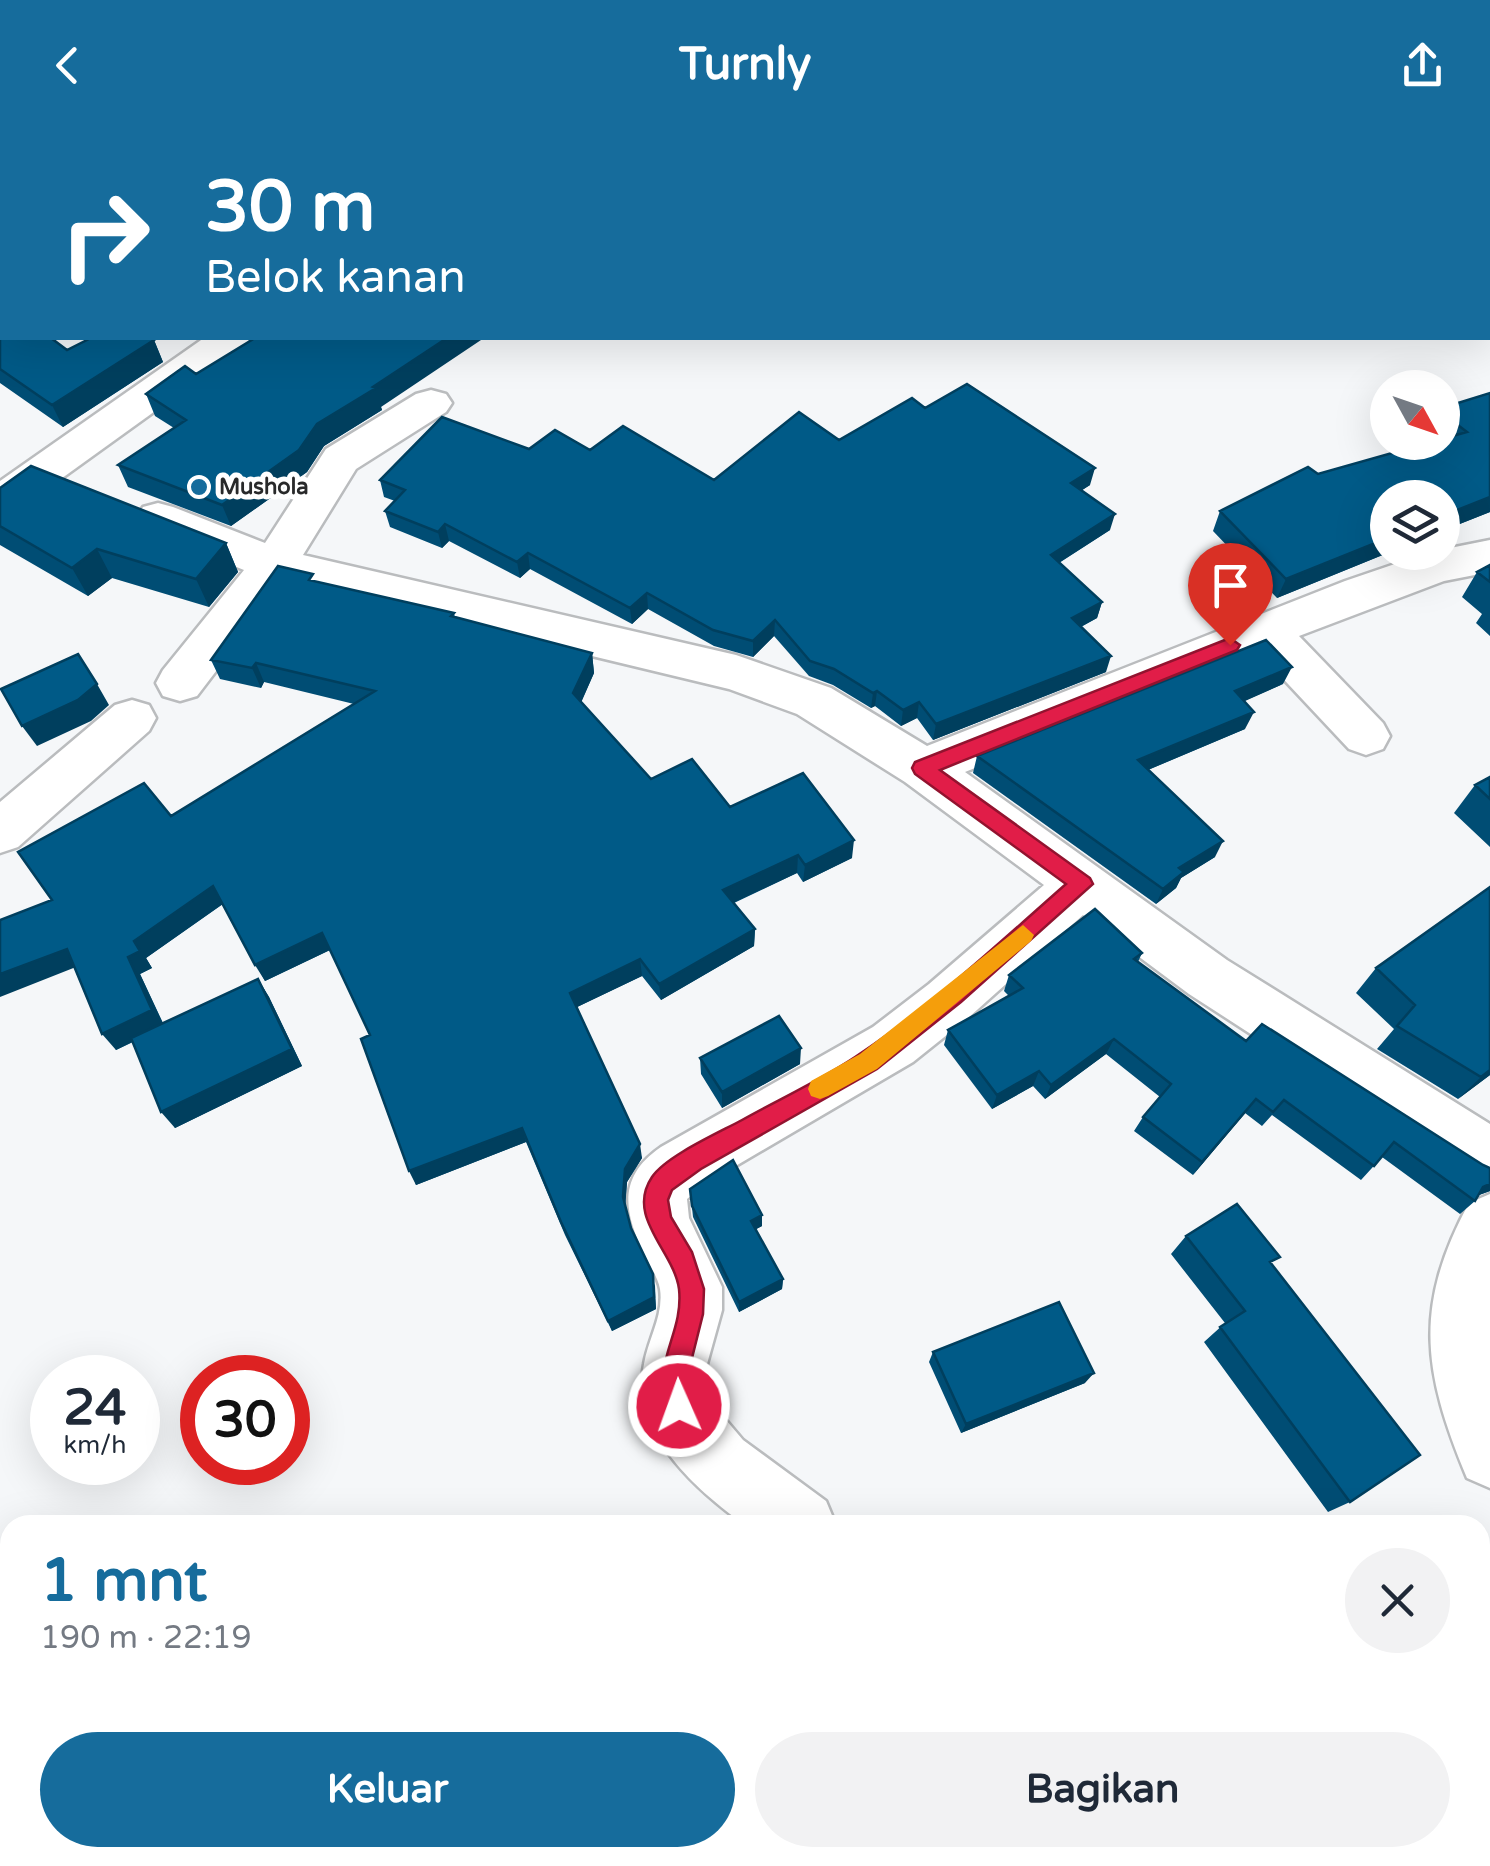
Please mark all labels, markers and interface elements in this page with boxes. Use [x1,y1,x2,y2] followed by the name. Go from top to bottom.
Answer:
[40,38,95,93] icon: back
[679,38,811,92] text: Turnly
[1395,38,1450,93] icon: share
[205,166,375,250] text: 30 m
[40,170,170,300] icon: right
[205,251,466,305] text: Belok kanan
[1370,370,1460,460] north arrow
[1370,370,1460,570] map controls
[219,474,309,500] place label: Mushola
[188,476,210,498] marker: Mushola
[1370,480,1460,570] button: layers
[1188,543,1273,646] pin
[1203,558,1258,613] icon: arrive
[627,1354,731,1458] position arrow
[180,1355,310,1485] speed limit sign: 30
[64,1378,126,1438] text: 24
[64,1430,126,1460] text: km/h
[40,1545,207,1617] text: 1 mnt
[1345,1548,1450,1653] button: close
[40,1619,252,1657] text: 190 m · 22:19
[40,1732,735,1847] button: Keluar
[755,1732,1450,1847] button: Bagikan

